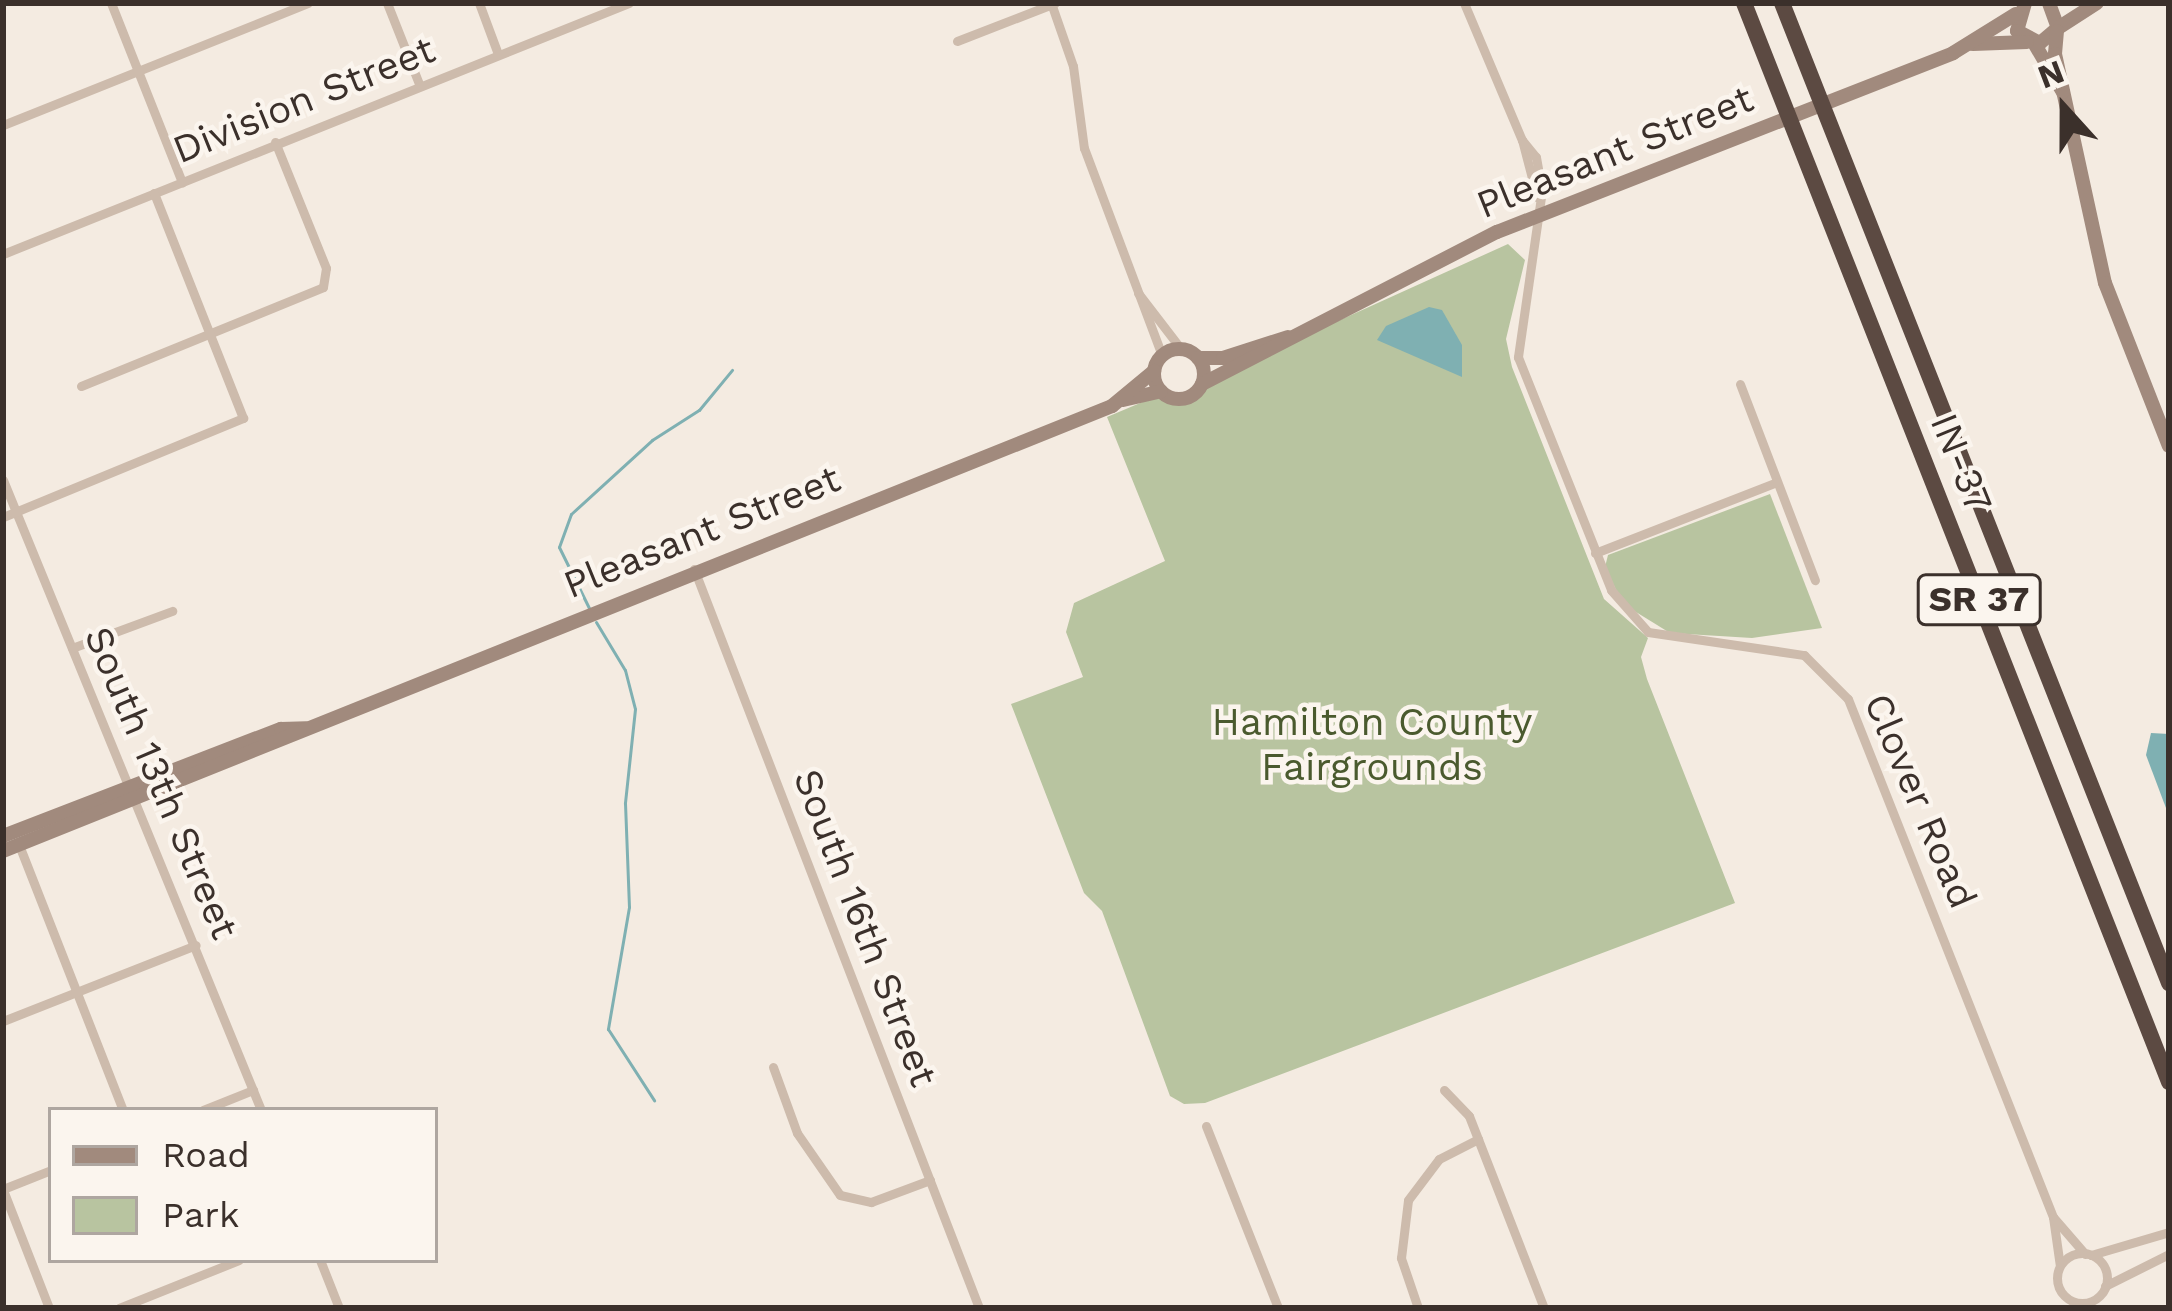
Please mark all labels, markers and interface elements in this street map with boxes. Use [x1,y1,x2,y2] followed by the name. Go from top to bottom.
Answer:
[166,26,442,174] street label: Division Street
[2004,48,2124,168] north arrow
[2033,51,2069,97] text: N
[1470,75,1760,229] street label: Pleasant Street
[1920,407,2002,519] street label: IN-37
[557,455,847,609] street label: Pleasant Street
[1916,570,2042,630] road number: SR 37
[74,620,248,946] street label: South 13th Street
[1854,686,1986,916] street label: Clover Road
[1212,700,1532,791] park label: Hamilton County Fairgrounds
[783,763,947,1093] street label: South 16th Street
[48,1107,438,1263] legend
[162,1134,250,1176] text: Road
[162,1194,239,1236] text: Park

